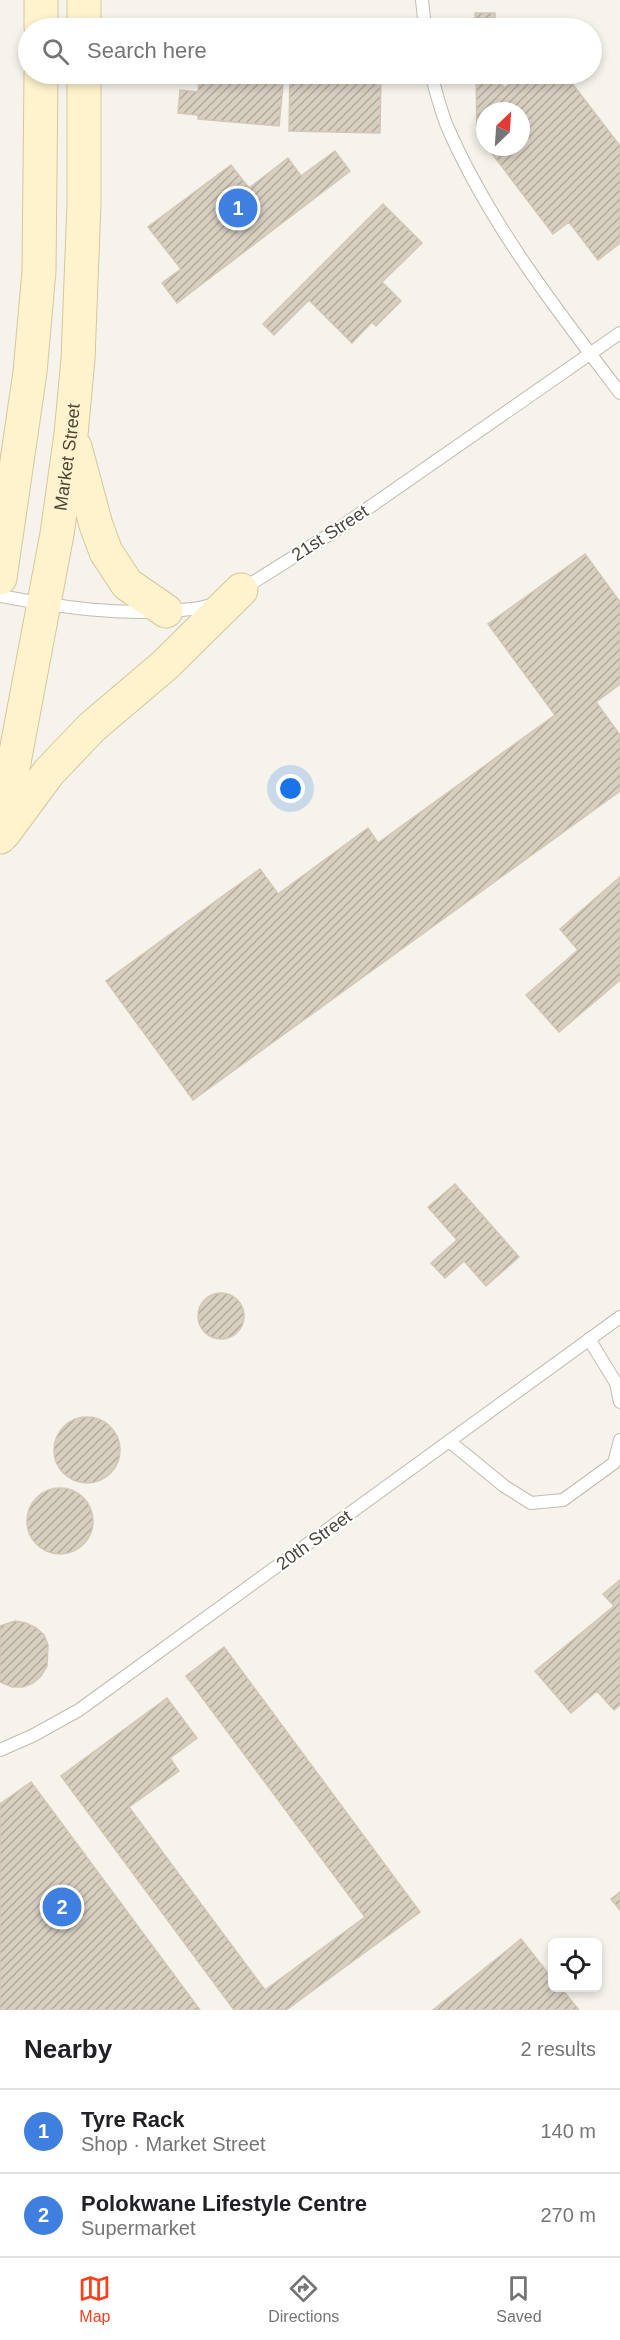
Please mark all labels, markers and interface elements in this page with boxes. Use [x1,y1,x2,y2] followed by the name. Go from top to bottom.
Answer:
[18,18,602,84] search box
[39,35,72,68] icon: search
[87,38,207,63] text: Search here
[476,102,530,156] north arrow
[218,186,258,230] pin: 1
[50,402,84,512] street label: Market Street
[288,501,372,565] street label: 21st Street
[276,774,305,803] your location
[273,1506,355,1574] street label: 20th Street
[42,1884,82,1930] pin: 2
[548,1938,602,1992] map controls
[548,1938,602,1992] button: locate
[24,2034,112,2064] text: Nearby
[520,2038,596,2060] text: 2 results
[81,2107,185,2132] text: Tyre Rack
[38,2120,49,2142] text: 1
[540,2120,596,2142] text: 140 m
[81,2133,266,2155] text: Shop · Market Street
[81,2191,367,2216] text: Polokwane Lifestyle Centre
[38,2204,49,2226] text: 2
[540,2204,596,2226] text: 270 m
[81,2217,196,2239] text: Supermarket
[78,2272,111,2326] tab: Map
[268,2272,339,2326] tab: Directions
[496,2272,542,2326] tab: Saved

